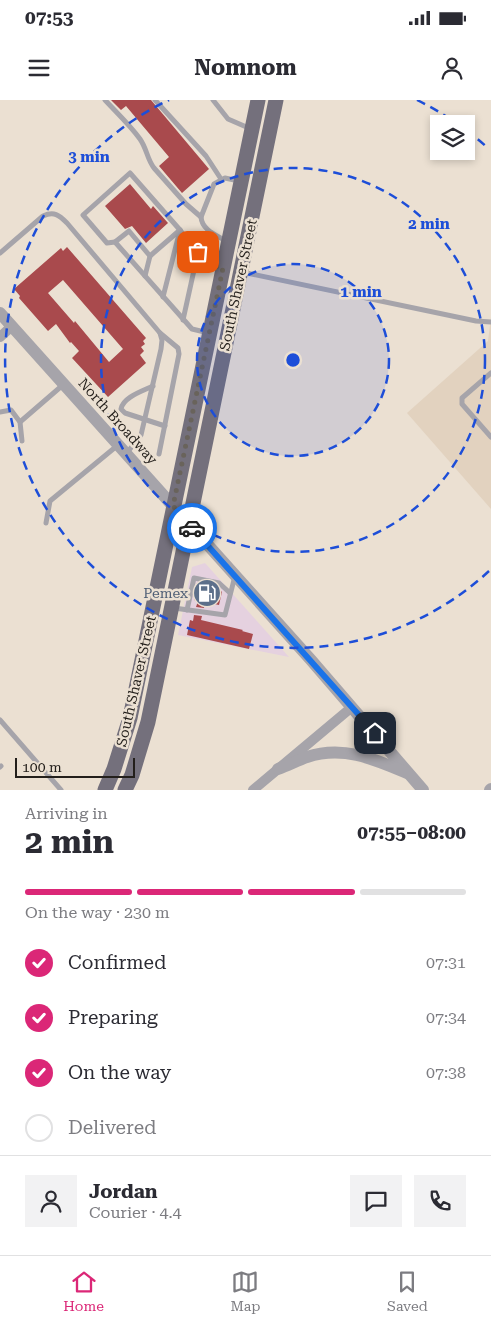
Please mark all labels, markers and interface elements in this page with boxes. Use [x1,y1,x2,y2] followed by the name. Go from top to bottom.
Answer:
[25,6,74,29] text: 07:53
[25,54,53,82] icon: menu
[438,54,466,82] icon: person
[194,55,297,80] text: Nomnom
[430,115,475,160] map controls
[430,115,475,160] button: layers
[68,148,110,166] text: 3 min
[408,215,450,233] text: 2 min
[216,218,260,352] street label: South Shaver Street
[177,231,219,273] pin
[184,238,212,266] icon: bag
[340,283,382,301] text: 1 min
[284,351,302,369] centre of rings
[75,375,161,468] street label: North Broadway
[167,503,217,553] courier
[178,514,206,542] icon: car
[192,578,222,608] fuel station icon: Pemex
[143,585,188,601] place label: Pemex
[113,614,159,748] street label: South Shaver Street
[354,712,396,754] pin
[361,719,389,747] icon: home
[15,755,135,778] scale bar
[22,759,62,775] text: 100 m
[25,804,108,823] text: Arriving in
[357,821,466,844] text: 07:55–08:00
[25,823,114,861] text: 2 min
[25,903,170,922] text: On the way · 230 m
[25,949,53,977] icon: check
[68,951,166,974] text: Confirmed
[426,953,466,972] text: 07:31
[25,1004,53,1032] icon: check
[68,1006,158,1029] text: Preparing
[426,1008,466,1027] text: 07:34
[25,1059,53,1087] icon: check
[68,1061,171,1084] text: On the way
[426,1063,466,1082] text: 07:38
[68,1116,156,1139] text: Delivered
[25,1175,77,1227] button: person
[350,1175,402,1227] button: chat
[414,1175,466,1227] button: phone
[89,1180,158,1203] text: Jordan
[89,1203,182,1222] text: Courier · 4.4
[63,1268,104,1314] tab: Home
[231,1268,260,1314] tab: Map
[387,1268,428,1314] tab: Saved

